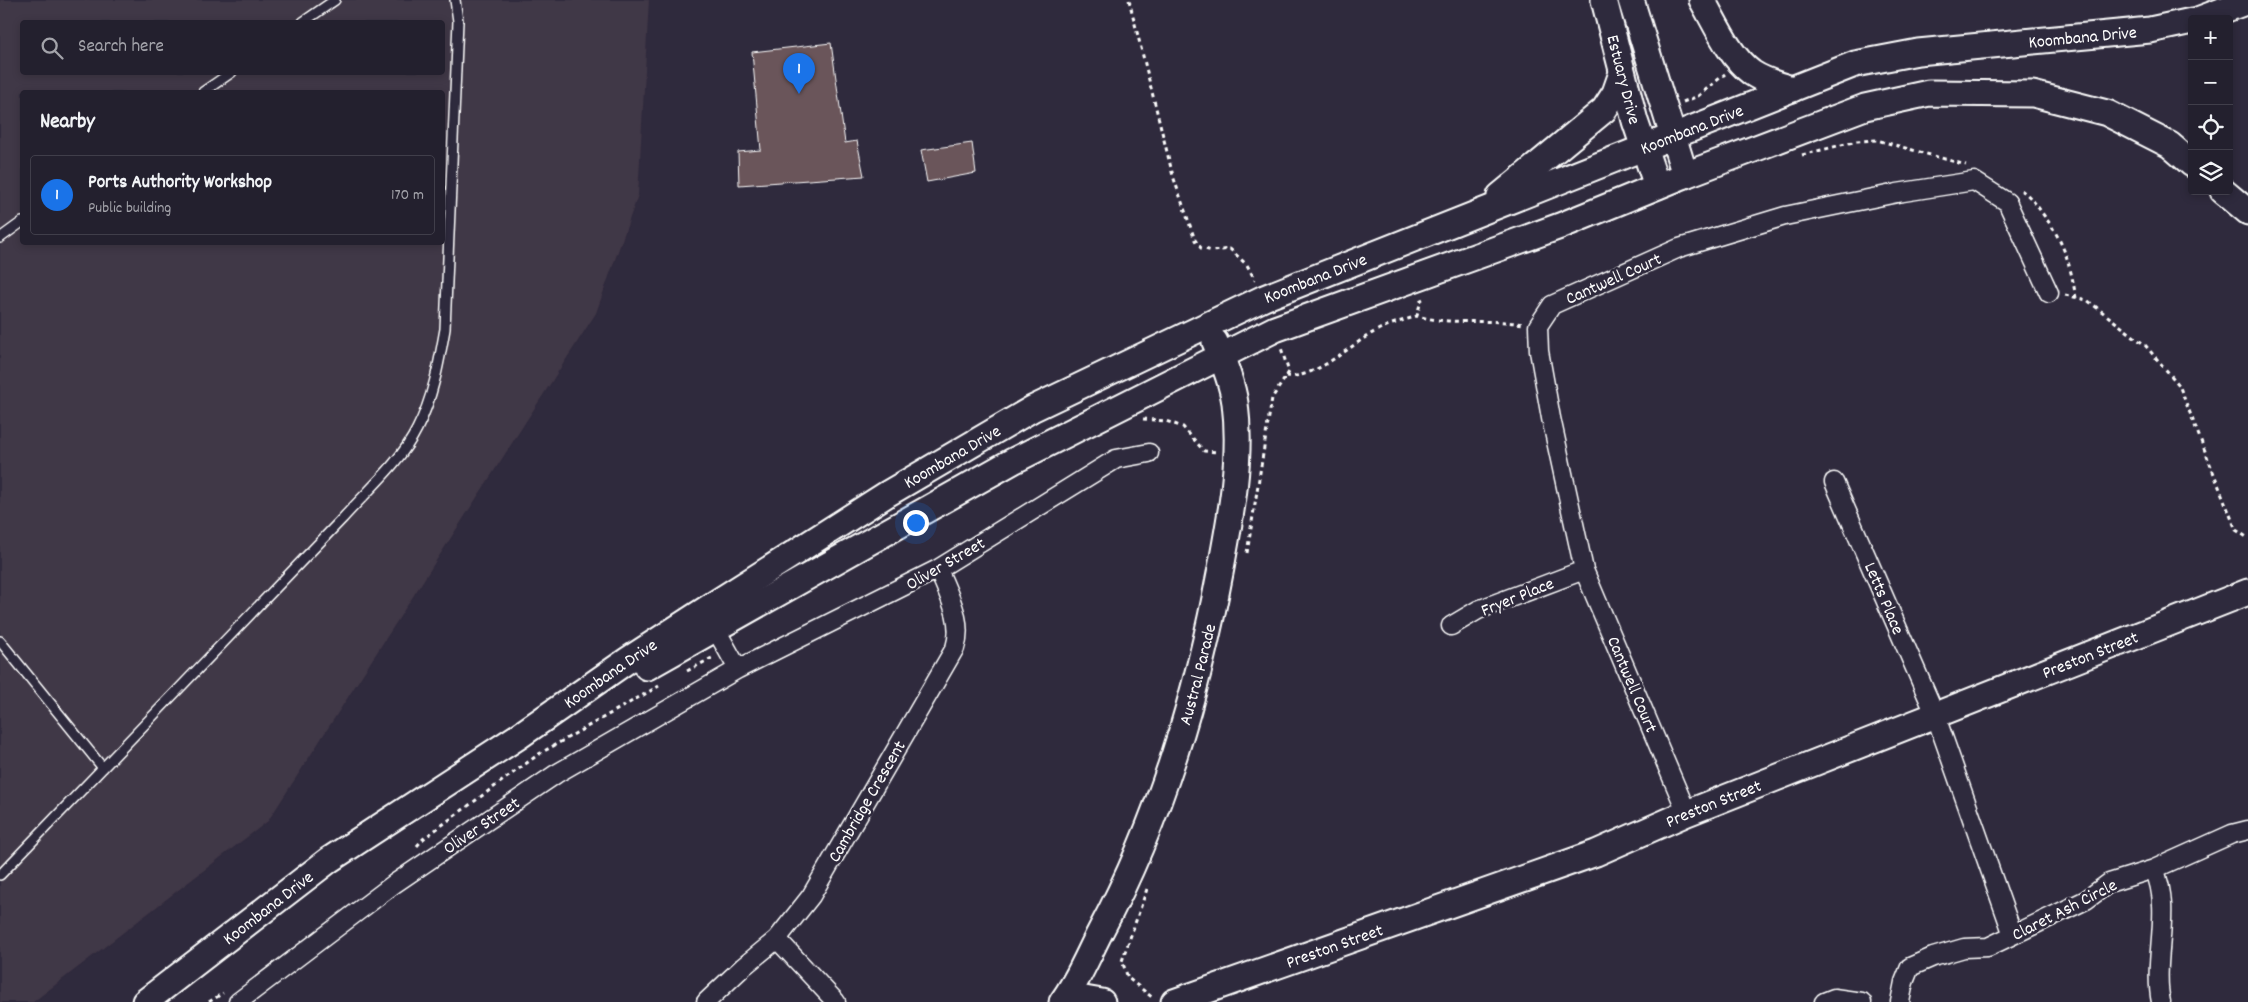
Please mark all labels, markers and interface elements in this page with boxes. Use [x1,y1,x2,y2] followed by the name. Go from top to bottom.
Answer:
[2188,15,2233,195] map controls
[2188,15,2233,60] button: +
[20,20,445,75] search box
[2027,21,2138,56] street label: Koombana Drive
[1598,33,1645,128] street label: Estuary Drive
[38,34,66,62] icon: search
[78,34,164,61] text: Search here
[783,53,815,94] pin: 1
[2188,60,2233,105] button: −
[1637,99,1748,163] street label: Koombana Drive
[2188,105,2233,150] button: locate
[40,108,95,138] text: Nearby
[2188,150,2233,195] button: layers
[88,170,272,197] text: Ports Authority Workshop
[55,184,59,207] text: 1
[391,184,424,207] text: 170 m
[88,197,171,220] text: Public building
[1261,248,1371,312] street label: Koombana Drive
[1562,248,1666,313] street label: Cantwell Court
[900,420,1006,496] street label: Koombana Drive
[903,510,929,536] your location
[902,532,991,598] street label: Oliver Street
[1856,559,1909,639] street label: Letts Place
[1478,572,1558,624] street label: Fryer Place
[1174,622,1224,728] street label: Austral Parade
[2039,626,2143,687] street label: Preston Street
[1599,633,1662,737] street label: Cantwell Court
[560,634,663,716] street label: Koombana Drive
[823,736,913,868] street label: Cambridge Crescent
[1662,775,1766,836] street label: Preston Street
[439,792,526,862] street label: Oliver Street
[219,866,320,952] street label: Koombana Drive
[2008,874,2122,948] street label: Claret Ash Circle
[1283,919,1387,976] street label: Preston Street

